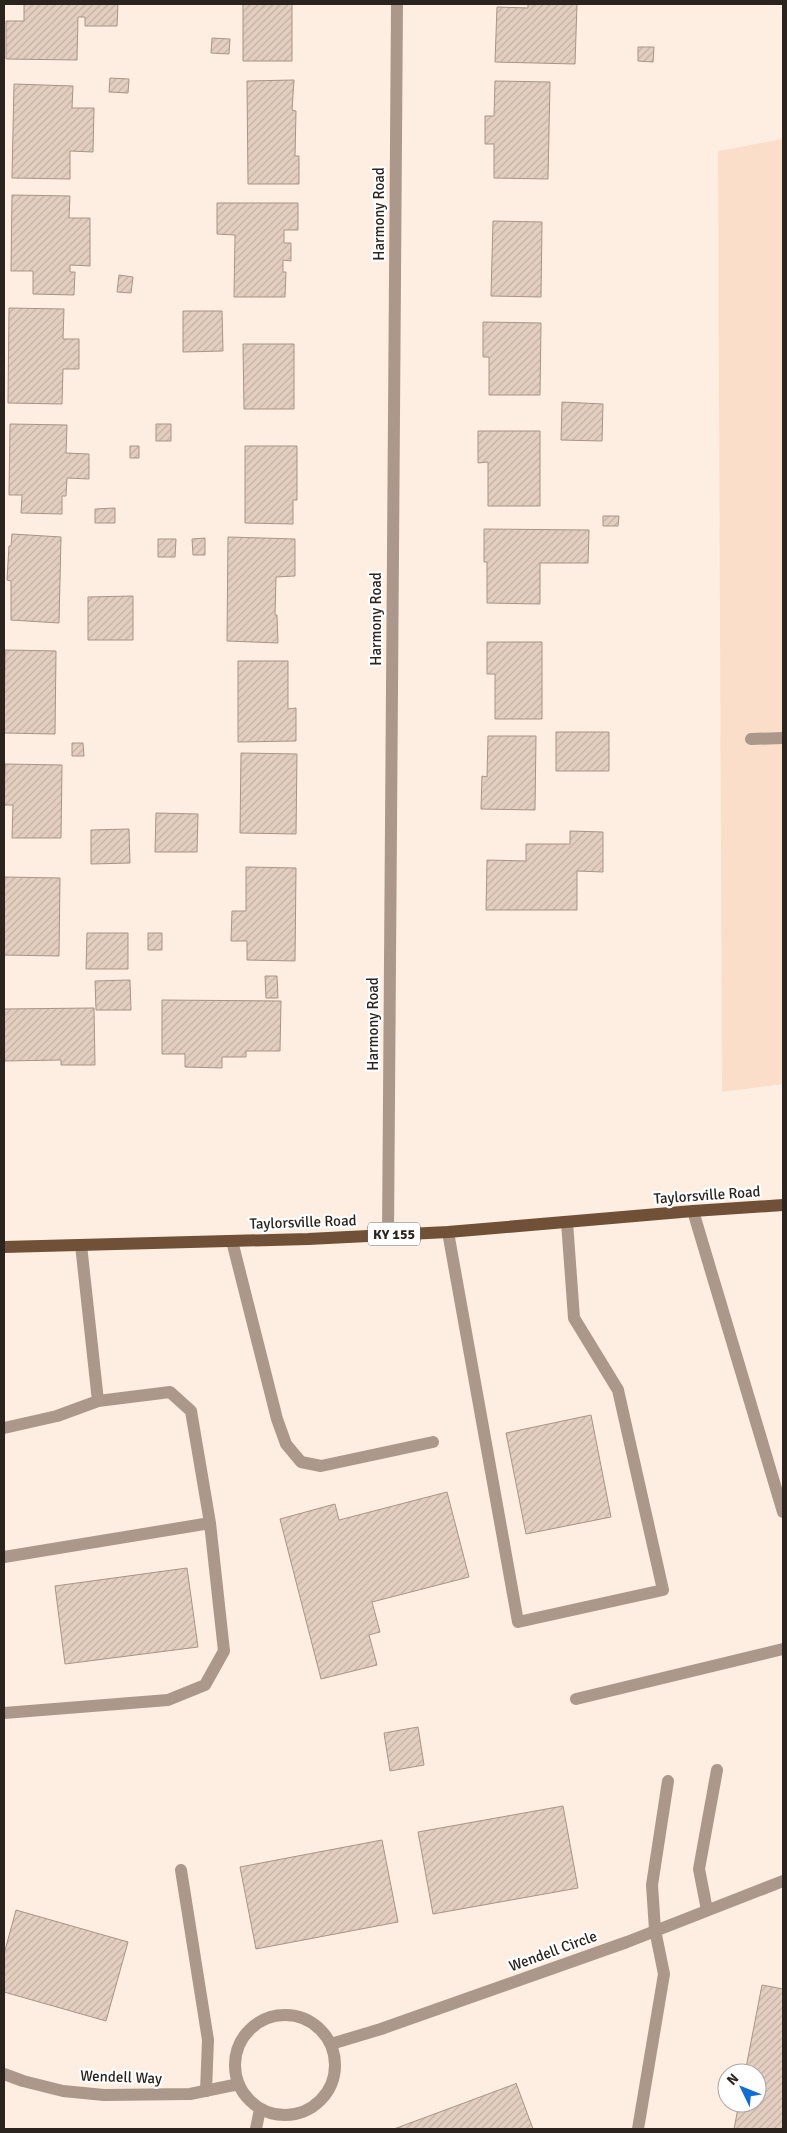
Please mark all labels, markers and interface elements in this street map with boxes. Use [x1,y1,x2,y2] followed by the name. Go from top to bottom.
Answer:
[370,167,388,261] street label: Harmony Road
[367,572,385,666] street label: Harmony Road
[364,977,382,1071] street label: Harmony Road
[653,1182,761,1208] street label: Taylorsville Road
[249,1211,357,1233] street label: Taylorsville Road
[368,1222,420,1246] road number: KY 155
[506,1927,600,1975] street label: Wendell Circle
[717,2063,767,2113] north arrow
[80,2067,162,2087] street label: Wendell Way
[723,2070,742,2089] text: N

